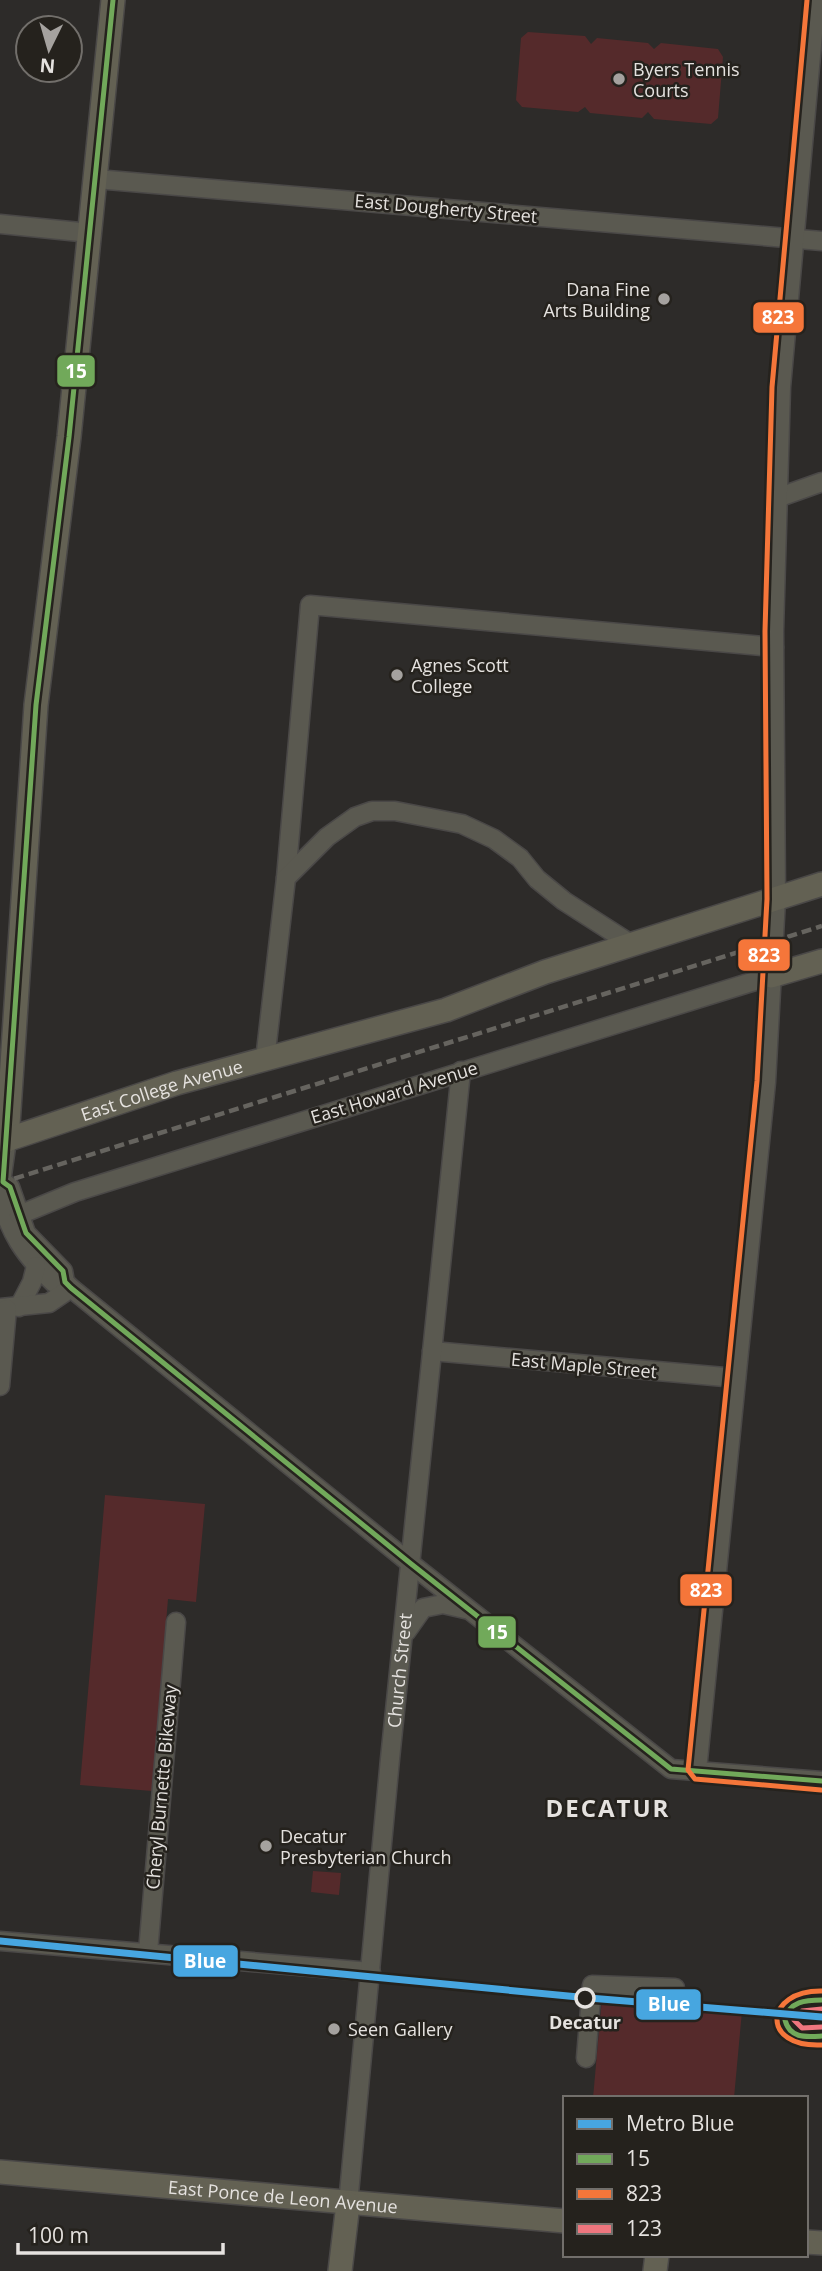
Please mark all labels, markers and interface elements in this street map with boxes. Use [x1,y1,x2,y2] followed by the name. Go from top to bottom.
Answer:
[14,14,84,84] north arrow
[39,52,56,80] text: N
[633,57,740,102] place label: Byers Tennis Courts
[611,71,627,87] marker: Byers Tennis Courts
[354,188,538,228] street label: East Dougherty Street
[543,277,650,322] place label: Dana Fine Arts Building
[656,291,672,307] marker: Dana Fine Arts Building
[752,301,805,334] line badge: 823
[762,304,794,330] text: 823
[56,354,96,388] line badge: 15
[65,358,87,384] text: 15
[411,653,509,698] place label: Agnes Scott College
[389,667,405,683] marker: Agnes Scott College
[737,938,791,972] line badge: 823
[748,942,780,968] text: 823
[78,1054,245,1126] street label: East College Avenue
[308,1055,480,1129] street label: East Howard Avenue
[510,1347,658,1383] street label: East Maple Street
[679,1573,733,1607] line badge: 823
[690,1577,722,1603] text: 823
[381,1612,417,1729] street label: Church Street
[477,1615,517,1649] line badge: 15
[486,1619,508,1645] text: 15
[140,1683,182,1890] street label: Cheryl Burnette Bikeway
[546,1791,670,1824] district label: DECATUR
[280,1824,451,1869] place label: Decatur Presbyterian Church
[258,1838,274,1854] marker: Decatur Presbyterian Church
[172,1944,239,1978] line badge: Blue
[184,1948,226,1974] text: Blue
[575,1988,595,2008] marker: Decatur
[635,1988,702,2021] line badge: Blue
[648,1991,690,2017] text: Blue
[549,2010,621,2034] place label: Decatur
[348,2017,453,2041] place label: Seen Gallery
[326,2021,342,2037] marker: Seen Gallery
[563,2096,808,2257] legend
[626,2109,734,2137] text: Metro Blue
[626,2144,650,2172] text: 15
[167,2175,399,2218] street label: East Ponce de Leon Avenue
[626,2179,662,2207] text: 823
[18,2212,222,2256] scale bar
[626,2214,662,2242] text: 123
[28,2221,89,2249] text: 100 m

